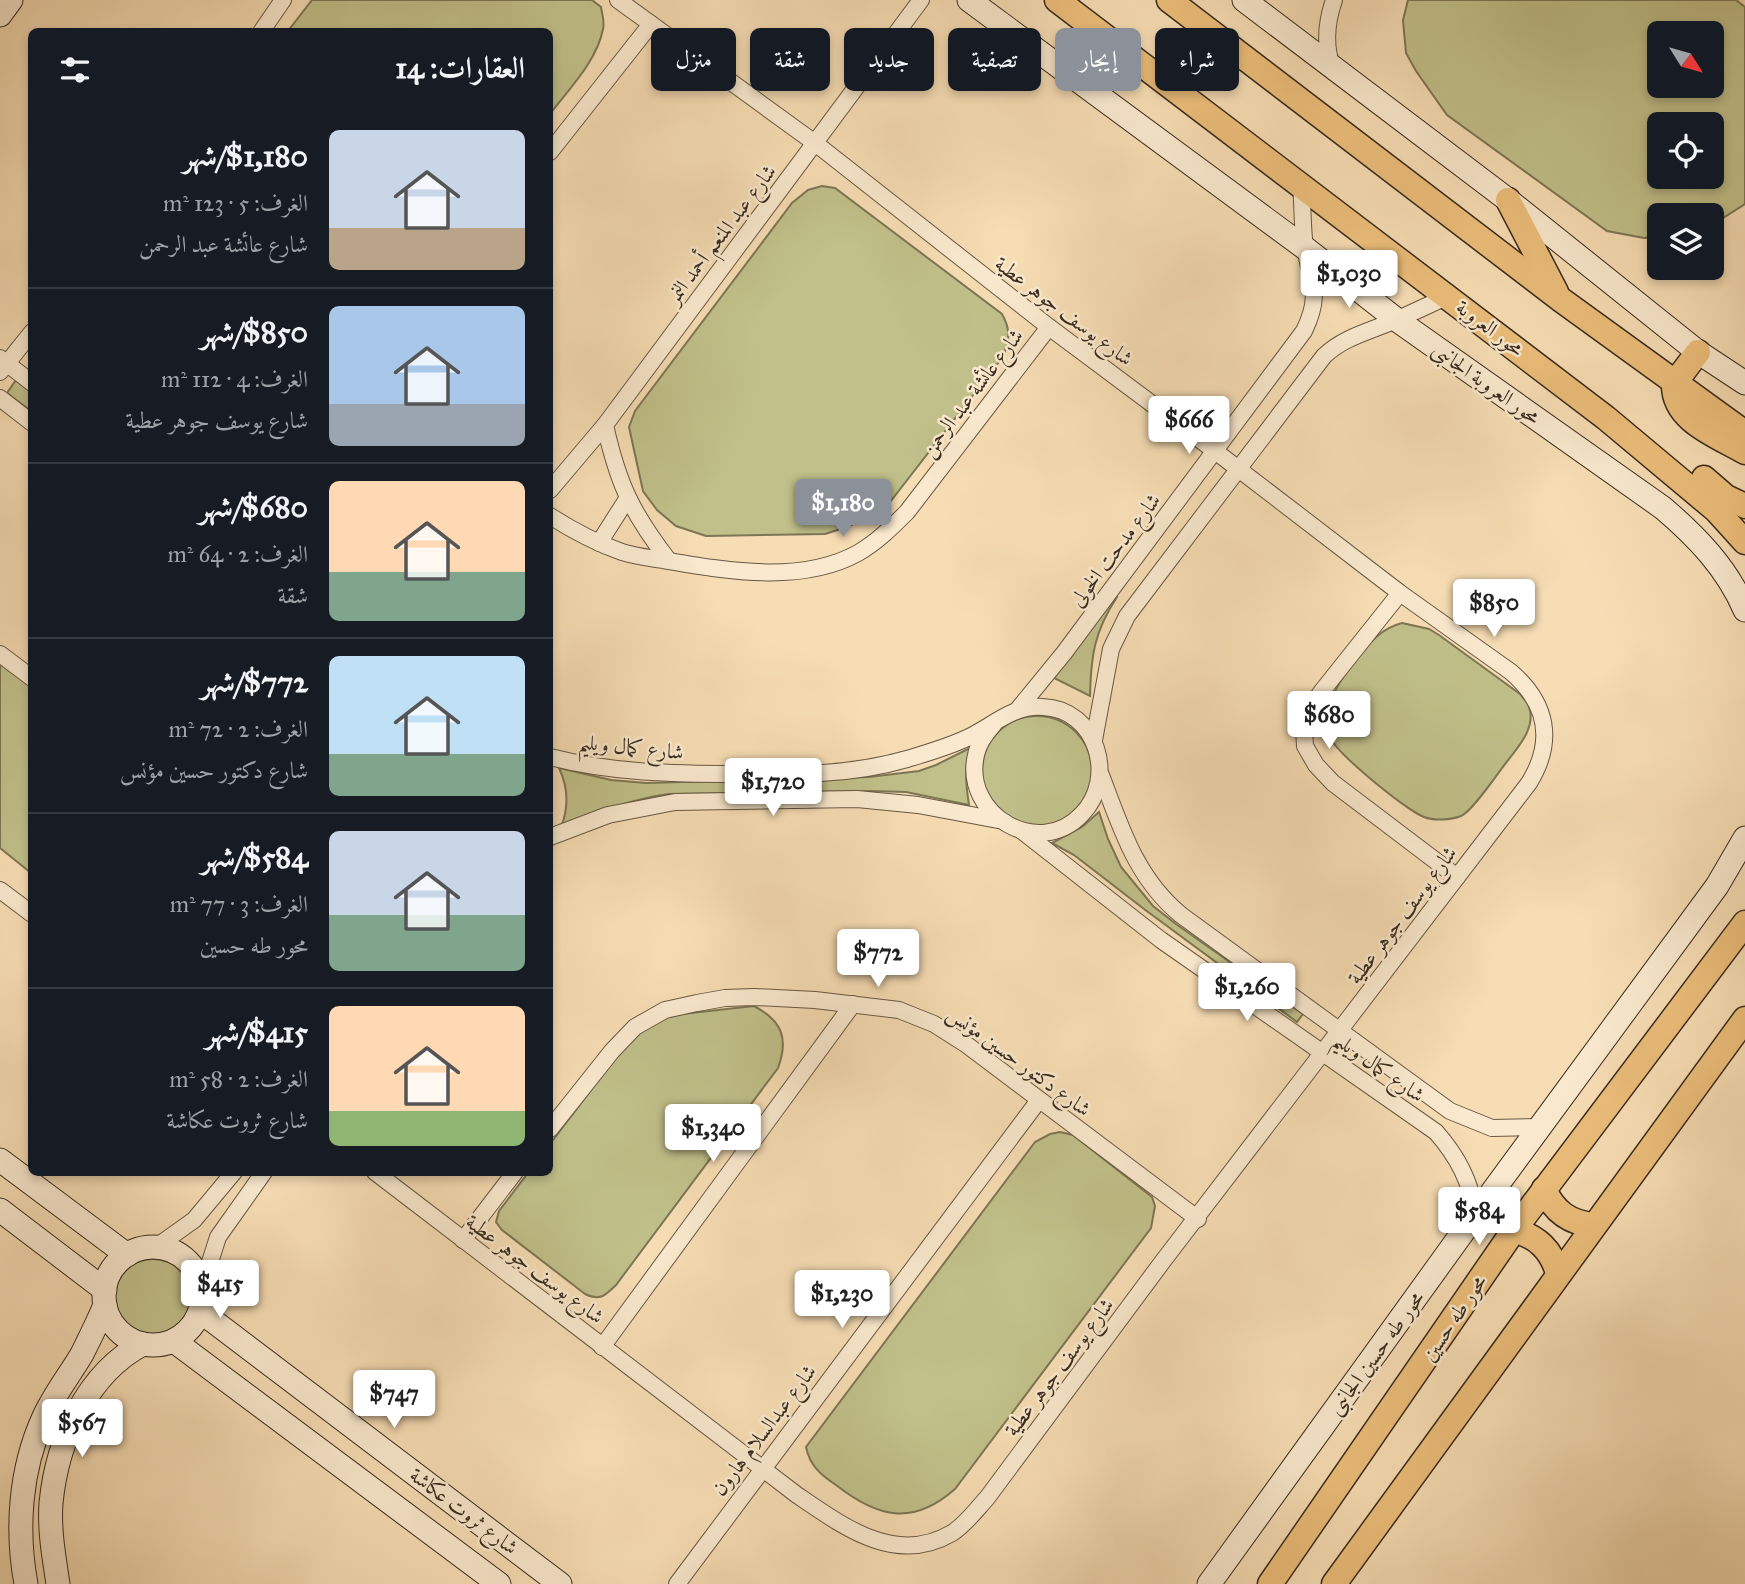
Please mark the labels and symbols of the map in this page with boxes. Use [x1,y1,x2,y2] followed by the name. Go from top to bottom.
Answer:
[1647,21,1724,98] north arrow
[657,158,787,315] street label: شارع عبد المنعم أحمد النمر
[987,250,1138,376] street label: شارع يوسف جوهر عطية
[1292,250,1406,310] pin: $1,030
[1451,294,1529,362] street label: محور العروبة
[915,324,1033,465] street label: شارع عائشة عبد الرحمن
[1426,336,1546,432] street label: محور العروبة الجانبى
[1148,396,1230,456] pin: $666
[786,480,900,539] pin: $1,180
[1064,488,1170,615] street label: شارع مدحت الخولى
[1453,580,1535,639] pin: $850
[1288,692,1370,751] pin: $680
[576,729,685,773] street label: شارع كمال ويليم
[716,758,830,818] pin: $1,720
[1341,841,1467,992] street label: شارع يوسف جوهر عطية
[837,930,919,989] pin: $772
[1190,964,1304,1023] pin: $1,260
[939,1000,1096,1126] street label: شارع دكتور حسين مؤنس
[1324,1026,1430,1115] street label: شارع كمال ويليم
[656,1104,770,1164] pin: $1,340
[1438,1188,1520,1247] pin: $584
[458,1208,609,1334] street label: شارع يوسف جوهر عطية
[179,1260,261,1320] pin: $415
[785,1270,899,1330] pin: $1,230
[1416,1270,1493,1366] street label: محور طه حسين
[1322,1286,1432,1421] street label: محور طه حسين الجانبى
[998,1293,1124,1444] street label: شارع يوسف جوهر عطية
[706,1359,826,1504] street label: شارع عبدالسلام هارون
[353,1370,435,1430] pin: $747
[41,1400,123,1459] pin: $567
[402,1462,523,1564] street label: شارع ثروت عكاشة

